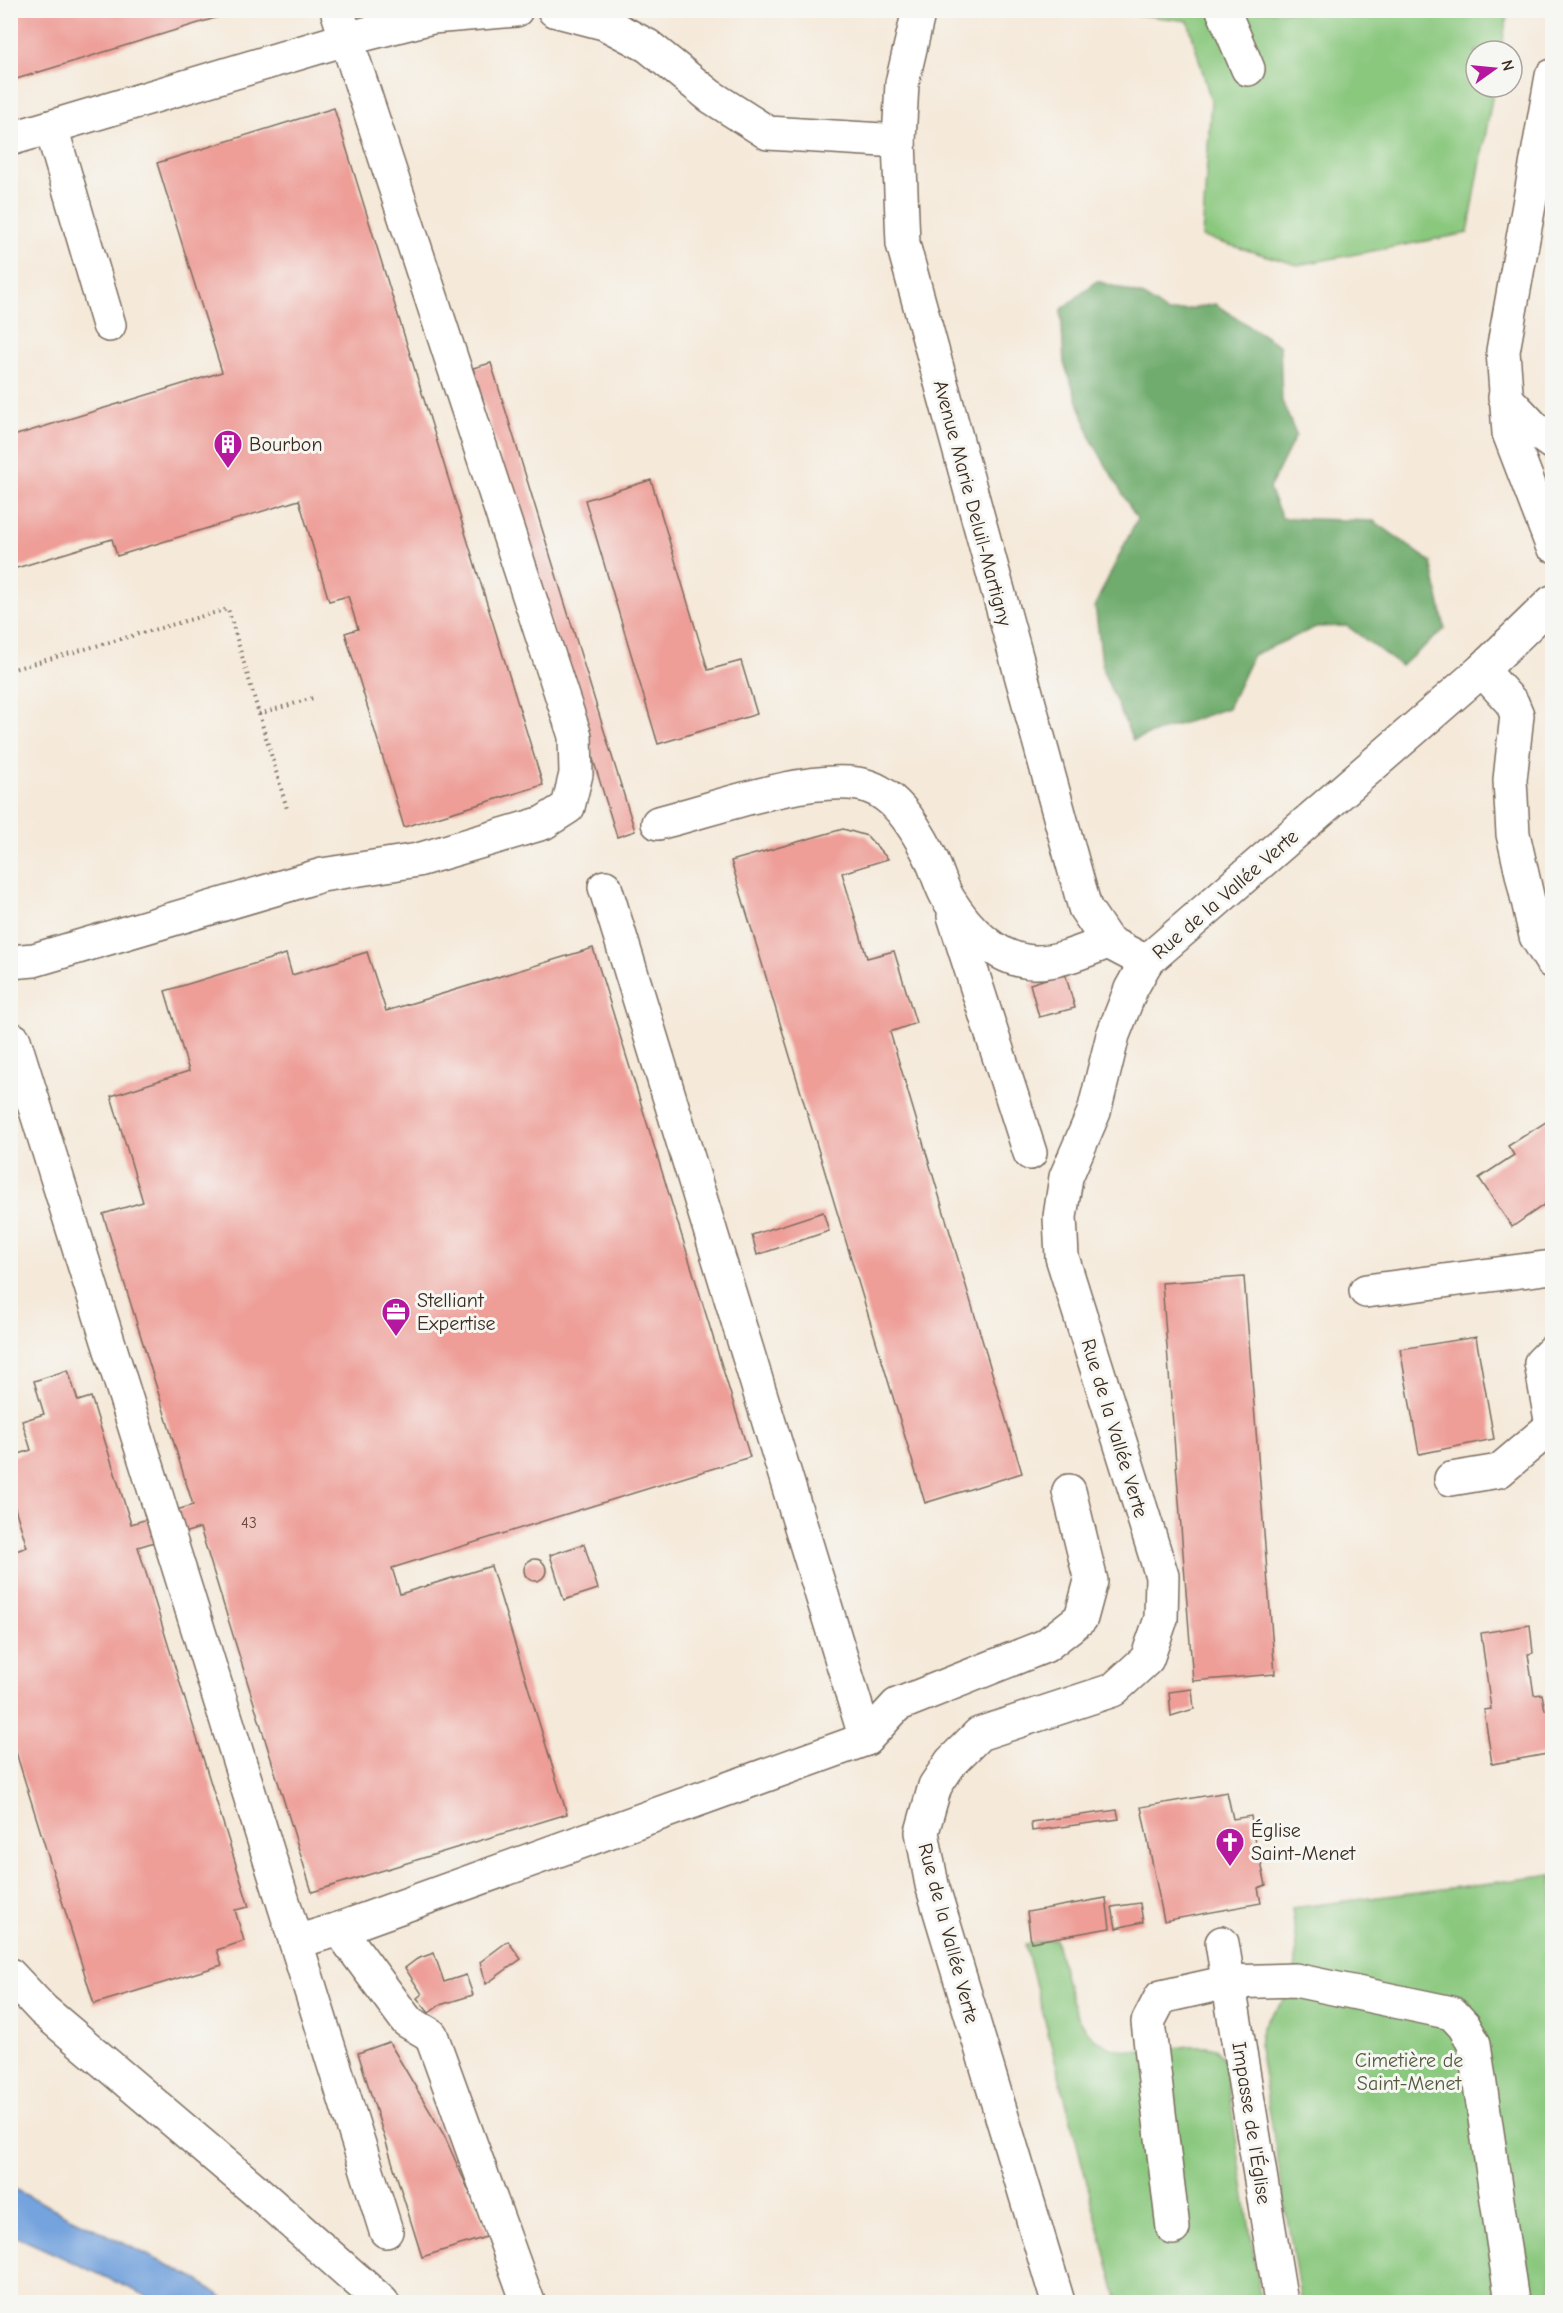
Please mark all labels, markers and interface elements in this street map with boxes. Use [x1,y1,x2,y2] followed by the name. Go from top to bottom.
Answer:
[1464,39,1524,99] north arrow
[1497,58,1518,73] text: N
[929,378,1016,629] street label: Avenue Marie Deluil-Martigny
[212,428,244,470] building icon: Bourbon
[249,433,322,456] place label: Bourbon
[1148,825,1303,964] street label: Rue de la Vallée Verte
[417,1289,496,1335] place label: Stelliant Expertise
[380,1296,412,1338] office icon: Stelliant Expertise
[1076,1336,1153,1520] street label: Rue de la Vallée Verte
[241,1514,257,1532] house number: 43
[1251,1819,1357,1865] place label: Église Saint-Menet
[1214,1826,1246,1868] church icon: Église Saint-Menet
[913,1841,984,2026] street label: Rue de la Vallée Verte
[1227,2040,1276,2206] street label: Impasse de l'Église
[1355,2049,1463,2095] park label: Cimetière de Saint-Menet

